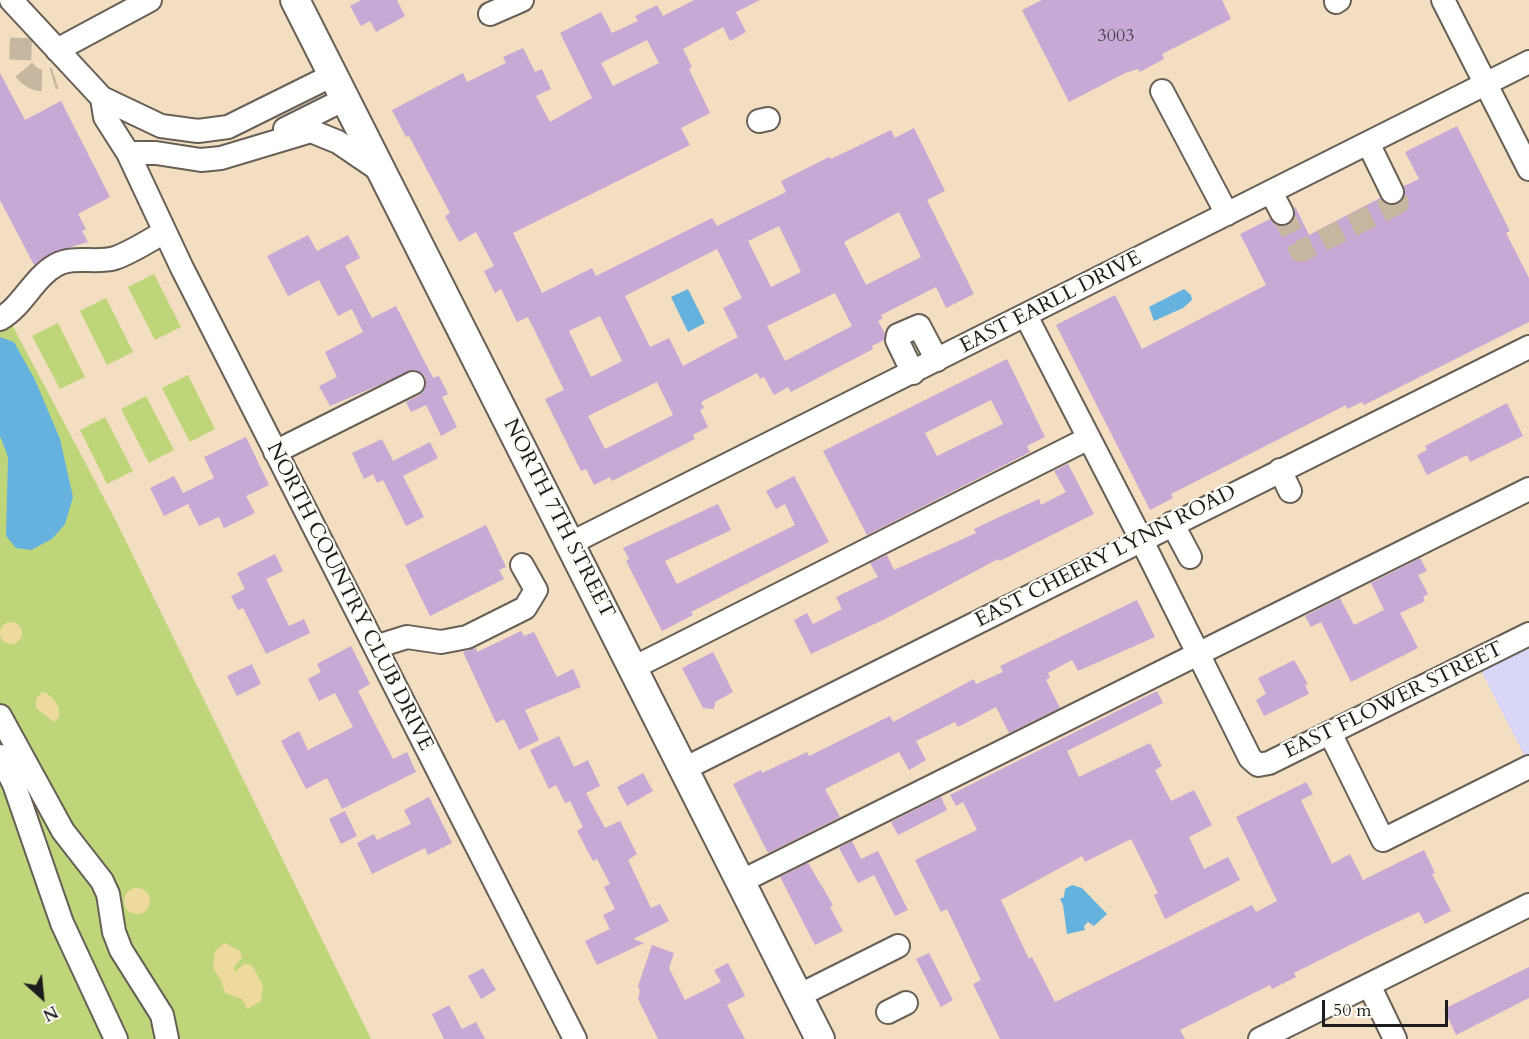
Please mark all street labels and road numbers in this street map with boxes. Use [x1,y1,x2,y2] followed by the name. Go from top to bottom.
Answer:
[956,246,1146,360] street label: EAST EARLL DRIVE
[497,415,619,623] street label: NORTH 7TH STREET
[260,439,438,755] street label: NORTH COUNTRY CLUB DRIVE
[971,480,1241,634] street label: EAST CHEERY LYNN ROAD
[1280,637,1508,765] street label: EAST FLOWER STREET

